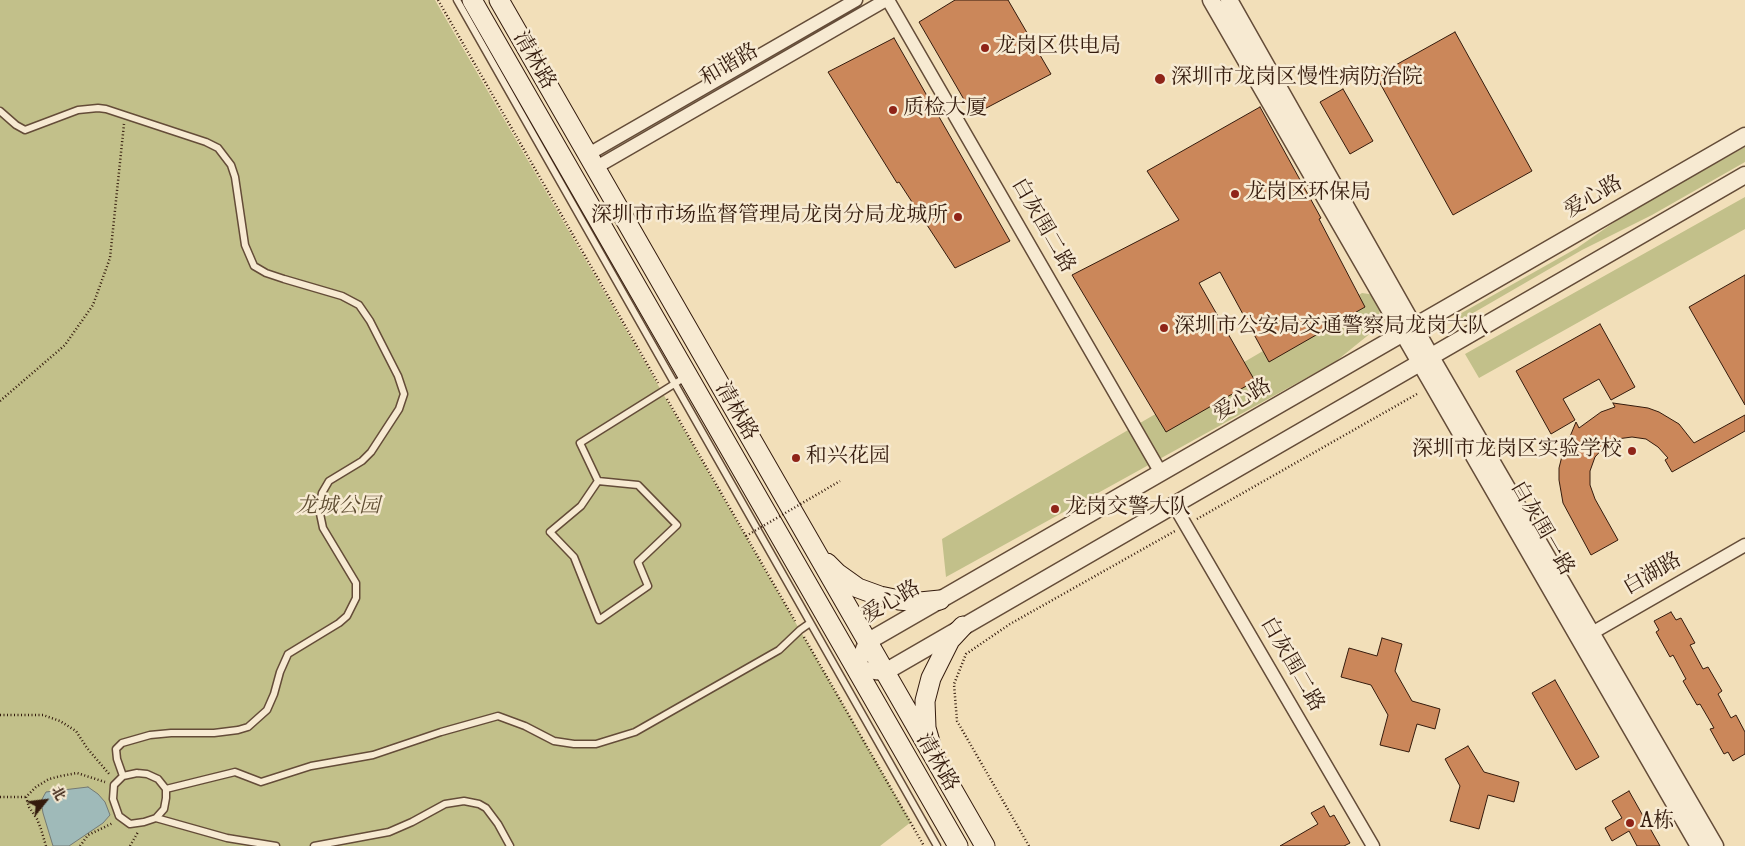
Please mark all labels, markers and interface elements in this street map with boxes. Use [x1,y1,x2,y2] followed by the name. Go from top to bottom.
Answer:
[506,27,560,95] street label: 清林路
[995,35,1121,61] place label: 龙岗区供电局
[696,39,764,93] street label: 和谐路
[979,42,991,54] marker: 龙岗区供电局
[1171,66,1423,92] place label: 深圳市龙岗区慢性病防治院
[1153,72,1167,86] marker: 深圳市龙岗区慢性病防治院
[903,97,987,123] place label: 质检大厦
[887,104,899,116] marker: 质检大厦
[1560,171,1628,225] street label: 爱心路
[1005,174,1079,278] street label: 白灰围二路
[1245,181,1371,207] place label: 龙岗区环保局
[1229,188,1241,200] marker: 龙岗区环保局
[591,204,948,230] place label: 深圳市市场监督管理局龙岗分局龙城所
[952,211,964,223] marker: 深圳市市场监督管理局龙岗分局龙城所
[1174,315,1489,341] place label: 深圳市公安局交通警察局龙岗大队
[1158,322,1170,334] marker: 深圳市公安局交通警察局龙岗大队
[1209,374,1277,428] street label: 爱心路
[708,378,762,446] street label: 清林路
[1412,438,1622,464] place label: 深圳市龙岗区实验学校
[806,445,890,471] place label: 和兴花园
[1626,445,1638,457] marker: 深圳市龙岗区实验学校
[790,452,802,464] marker: 和兴花园
[1504,477,1578,581] street label: 白灰围一路
[296,495,380,521] park label: 龙城公园
[1065,496,1191,522] place label: 龙岗交警大队
[1049,503,1061,515] marker: 龙岗交警大队
[1619,548,1687,602] street label: 白湖路
[858,576,926,630] street label: 爱心路
[1254,613,1328,717] street label: 白灰围二路
[909,729,963,797] street label: 清林路
[20,776,70,826] north arrow
[47,783,69,804] text: 北
[1640,810,1674,836] place label: A栋
[1624,817,1636,829] marker: A栋

